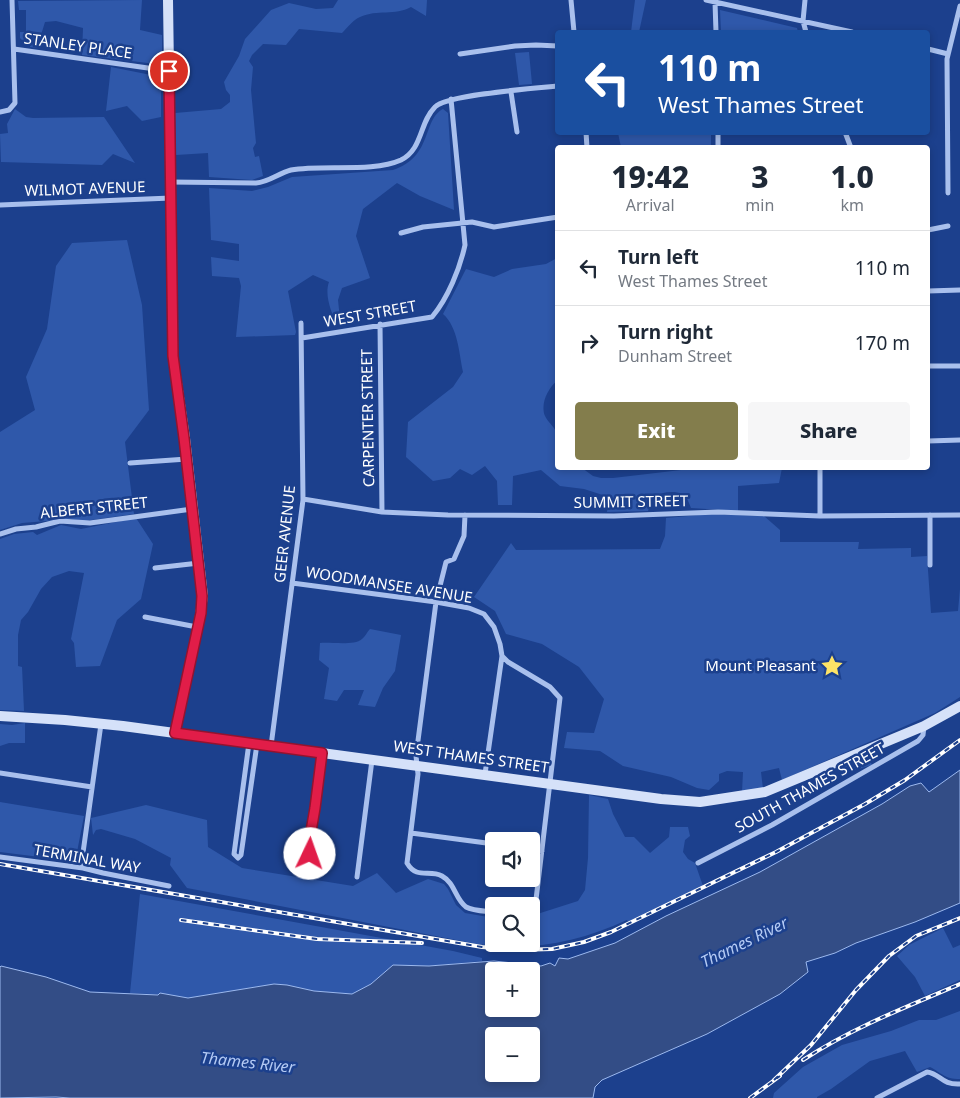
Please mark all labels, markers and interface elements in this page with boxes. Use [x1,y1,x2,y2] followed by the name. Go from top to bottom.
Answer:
[23,28,134,63] street label: STANLEY PLACE
[658,44,761,91] text: 110 m
[148,50,190,92] pin
[575,50,640,115] icon: left
[155,57,183,85] icon: arrive
[658,89,863,119] text: West Thames Street
[611,156,689,197] text: 19:42
[751,156,768,197] text: 3
[831,156,874,197] text: 1.0
[24,176,146,200] street label: WILMOT AVENUE
[626,194,675,216] text: Arrival
[745,194,774,216] text: min
[840,194,864,216] text: km
[618,244,699,270] text: Turn left
[575,254,603,282] icon: left
[855,255,910,281] text: 110 m
[618,270,767,292] text: West Thames Street
[322,295,418,331] street label: WEST STREET
[618,319,713,345] text: Turn right
[575,329,603,357] icon: right
[855,330,910,356] text: 170 m
[618,345,732,367] text: Dunham Street
[356,348,378,487] street label: CARPENTER STREET
[575,402,738,460] button: Exit
[748,402,910,460] button: Share
[269,484,299,584] street label: GEER AVENUE
[573,490,689,512] street label: SUMMIT STREET
[39,491,149,523] street label: ALBERT STREET
[304,561,474,607] street label: WOODMANSEE AVENUE
[819,653,845,679] place icon: Mount Pleasant
[705,655,817,675] place label: Mount Pleasant
[392,735,551,777] street label: WEST THAMES STREET
[731,737,889,837] street label: SOUTH THAMES STREET
[283,827,335,879] position arrow
[485,832,540,1082] map controls
[485,832,540,887] button: sound
[32,839,143,877] street label: TERMINAL WAY
[485,897,540,952] button: search
[697,911,792,973] water label: Thames River
[485,962,540,1017] button: +
[485,1027,540,1082] button: −
[200,1046,297,1078] water label: Thames River

